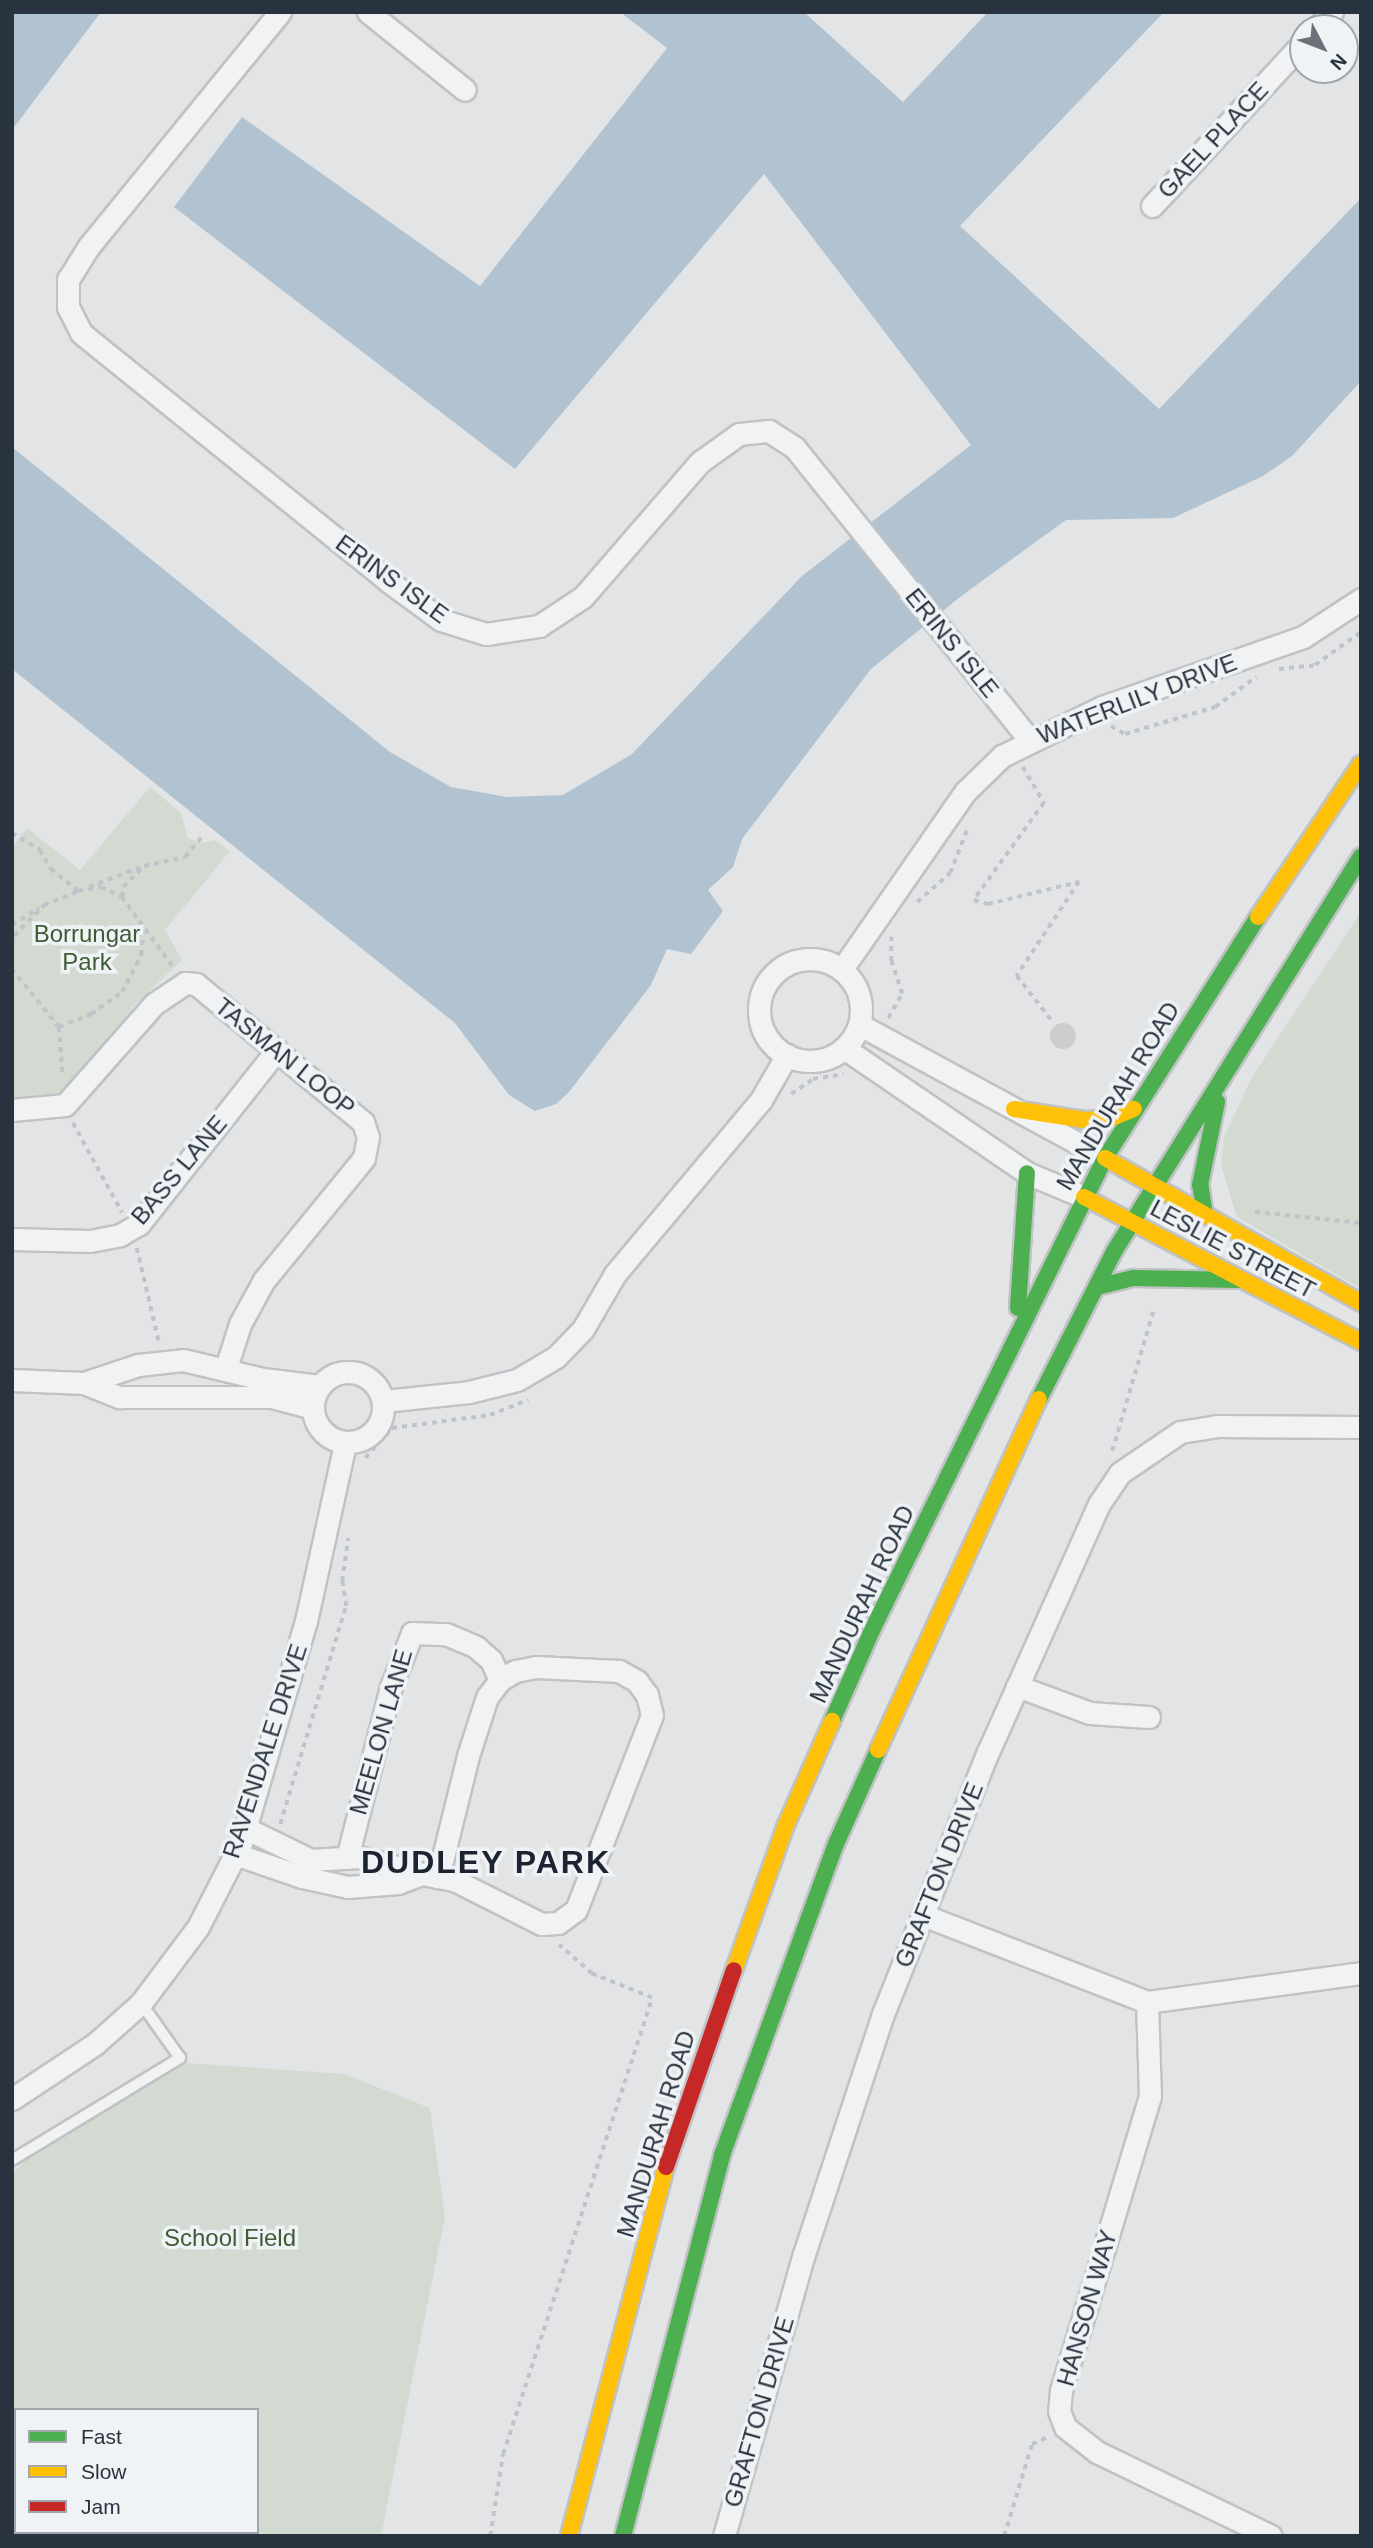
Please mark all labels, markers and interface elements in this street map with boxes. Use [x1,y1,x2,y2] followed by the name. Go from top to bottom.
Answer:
[1289,14,1359,84] north arrow
[1326,50,1351,74] text: N
[1152,76,1274,204] street label: GAEL PLACE
[330,529,454,629] street label: ERINS ISLE
[899,583,1005,703] street label: ERINS ISLE
[1033,648,1241,750] street label: WATERLILY DRIVE
[34,920,140,976] park label: Borrungar Park
[209,992,361,1122] street label: TASMAN LOOP
[1050,997,1186,1195] street label: MANDURAH ROAD
[125,1110,233,1230] street label: BASS LANE
[1146,1193,1320,1305] street label: LESLIE STREET
[804,1501,920,1707] street label: MANDURAH ROAD
[217,1640,313,1862] street label: RAVENDALE DRIVE
[344,1646,418,1818] street label: MEELON LANE
[889,1778,989,1972] street label: GRAFTON DRIVE
[362,1843,610,1881] district label: DUDLEY PARK
[611,2027,701,2241] street label: MANDURAH ROAD
[164,2224,296,2252] park label: School Field
[1051,2226,1123,2390] street label: HANSON WAY
[718,2313,800,2511] street label: GRAFTON DRIVE
[14,2408,259,2534] legend
[81,2425,122,2448] text: Fast
[81,2460,127,2483] text: Slow
[81,2495,121,2518] text: Jam

